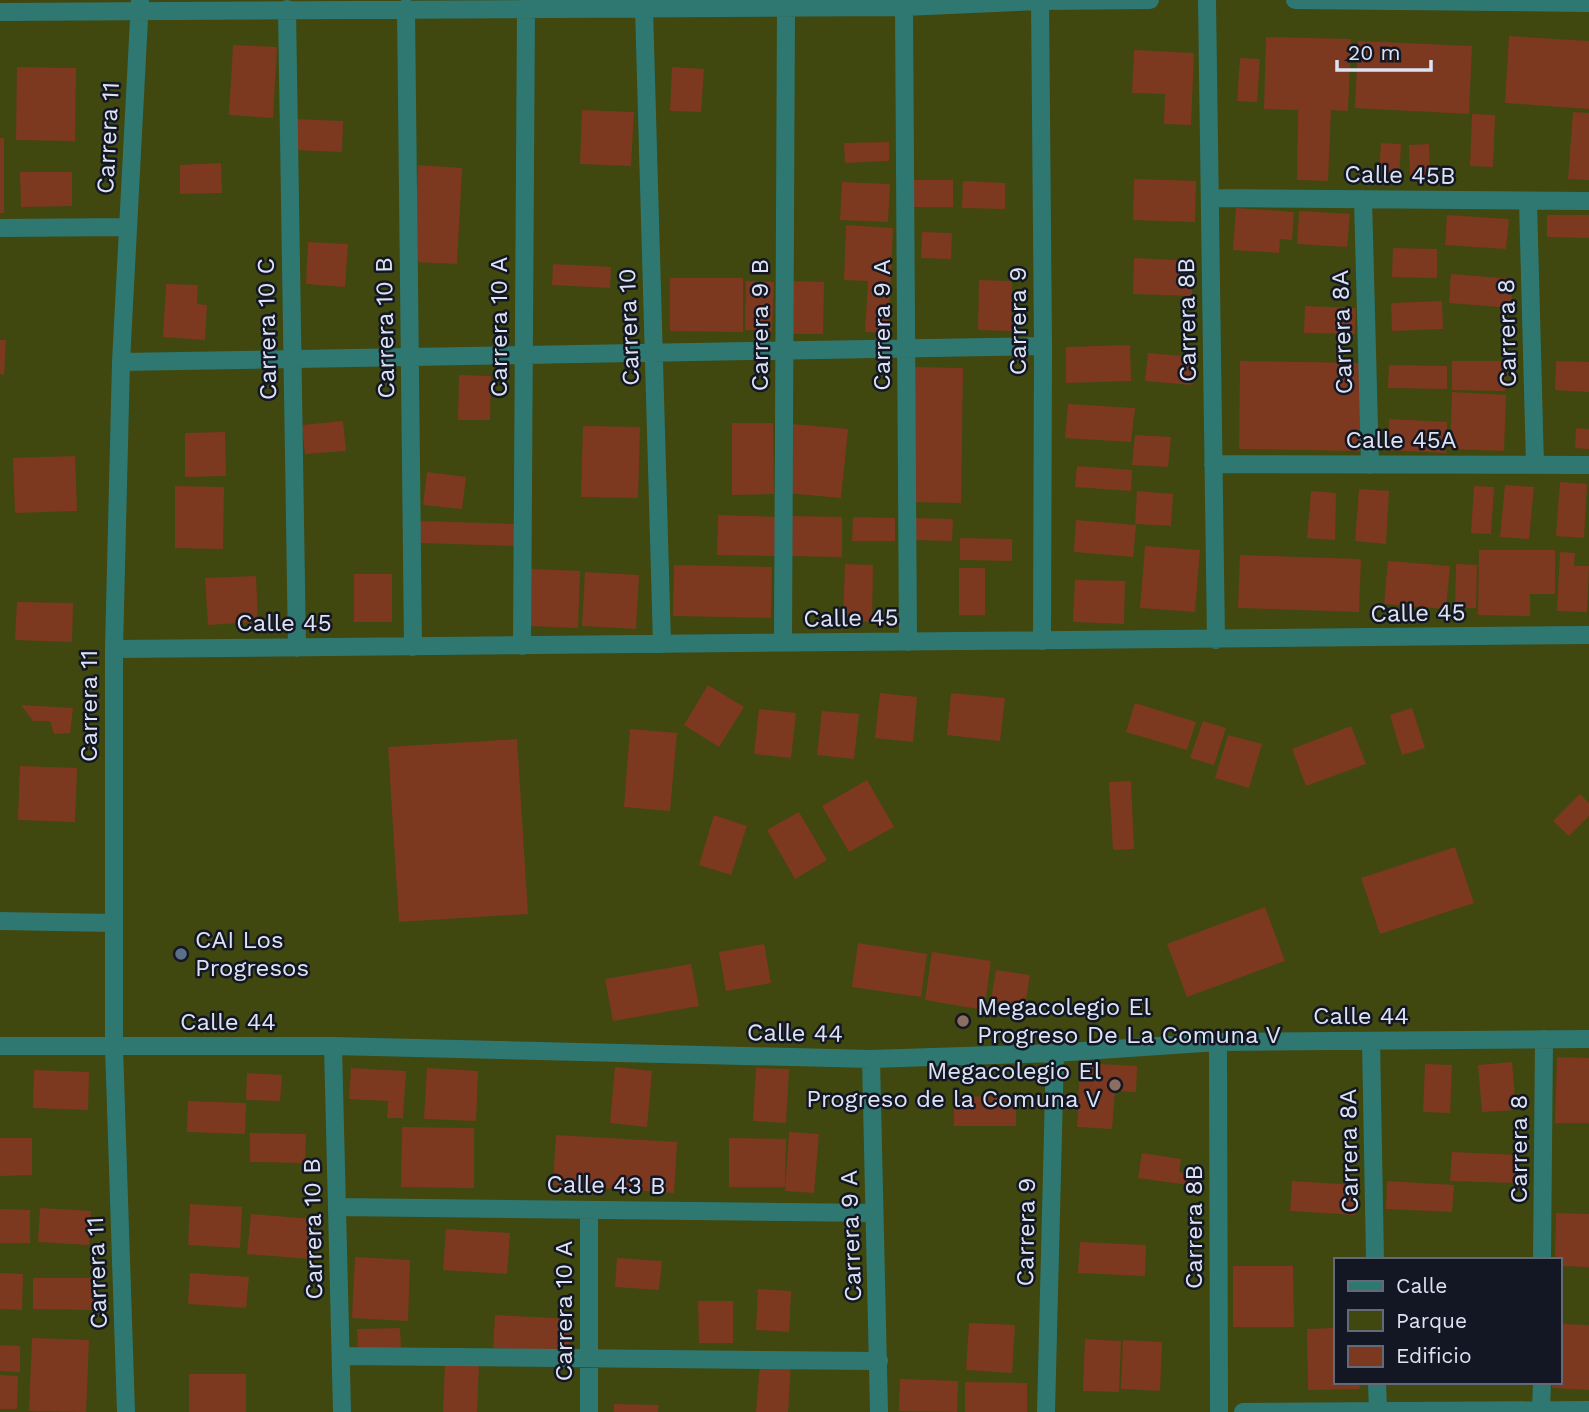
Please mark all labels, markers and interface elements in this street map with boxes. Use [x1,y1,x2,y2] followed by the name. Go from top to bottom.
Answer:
[1337,28,1432,72] scale bar
[1348,40,1400,65] text: 20 m
[91,81,125,195] street label: Carrera 11
[1344,160,1456,190] street label: Calle 45B
[370,257,400,399] street label: Carrera 10 B
[485,257,513,397] street label: Carrera 10 A
[252,258,282,400] street label: Carrera 10 C
[1172,258,1202,382] street label: Carrera 8B
[746,259,774,391] street label: Carrera 9 B
[868,259,896,391] street label: Carrera 9 A
[1004,267,1032,375] street label: Carrera 9
[613,268,645,386] street label: Carrera 10
[1326,269,1358,395] street label: Carrera 8A
[1492,278,1522,388] street label: Carrera 8
[1345,426,1457,454] street label: Calle 45A
[1370,598,1466,628] street label: Calle 45
[803,603,899,633] street label: Calle 45
[236,609,332,637] street label: Calle 45
[75,650,103,762] street label: Carrera 11
[195,926,309,982] place label: CAI Los Progresos
[173,946,189,962] marker: CAI Los Progresos
[977,993,1281,1049] place label: Megacolegio El Progreso De La Comuna V
[1313,1002,1409,1030] street label: Calle 44
[180,1008,276,1036] street label: Calle 44
[955,1013,971,1029] marker: Megacolegio El Progreso De La Comuna V
[747,1018,843,1048] street label: Calle 44
[806,1057,1102,1113] place label: Megacolegio El Progreso de la Comuna V
[1107,1077,1123,1093] marker: Megacolegio El Progreso de la Comuna V
[1334,1088,1364,1213] street label: Carrera 8A
[1505,1095,1533,1203] street label: Carrera 8
[298,1158,328,1300] street label: Carrera 10 B
[1180,1165,1208,1289] street label: Carrera 8B
[546,1170,666,1200] street label: Calle 43 B
[835,1170,867,1302] street label: Carrera 9 A
[1011,1177,1041,1287] street label: Carrera 9
[81,1217,113,1329] street label: Carrera 11
[550,1241,578,1381] street label: Carrera 10 A
[1334,1258,1561,1384] legend
[1396,1273,1447,1298] text: Calle
[1396,1308,1467,1333] text: Parque
[1396,1343,1472,1368] text: Edificio

